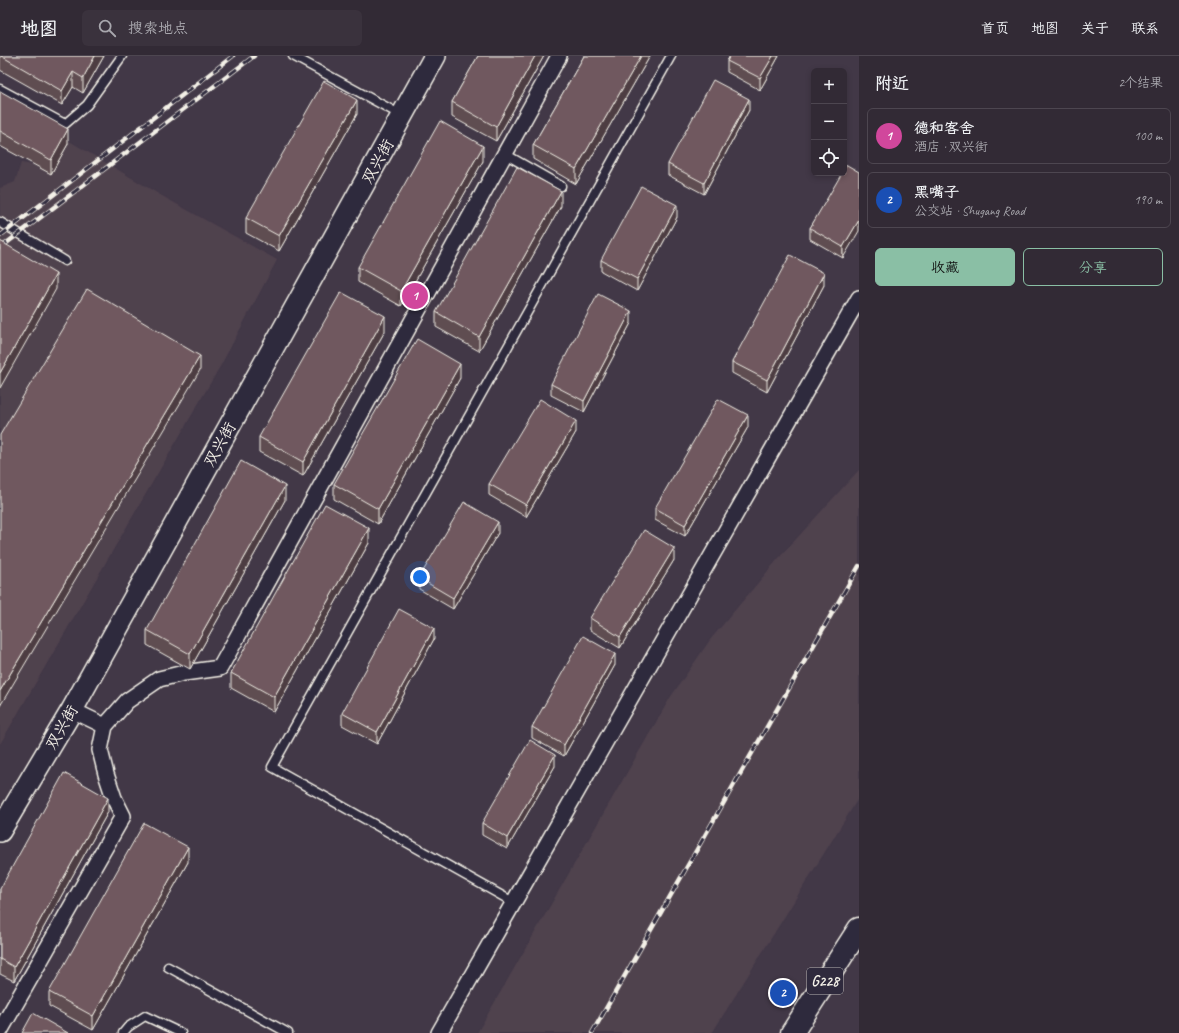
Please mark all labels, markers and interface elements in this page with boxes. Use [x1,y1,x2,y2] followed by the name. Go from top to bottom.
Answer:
[82,10,362,46] search box
[20,17,58,41] text: 地图
[96,17,118,39] icon: search
[128,19,188,38] text: 搜索地点
[981,20,1009,37] text: 首页
[1031,20,1059,37] text: 地图
[1081,20,1109,37] text: 关于
[1131,20,1159,37] text: 联系
[811,68,847,176] map controls
[811,68,847,104] button: +
[875,73,909,94] text: 附近
[1118,75,1163,91] text: 2个结果
[811,104,847,140] button: −
[914,119,974,138] text: 德和客舍
[886,128,892,144] text: 1
[1134,128,1162,144] text: 100 m
[357,136,398,187] street label: 双兴街
[914,139,988,155] text: 酒店 · 双兴街
[811,140,847,176] button: locate
[914,183,959,202] text: 黑嘴子
[886,192,892,208] text: 2
[1134,192,1162,208] text: 190 m
[914,203,1025,219] text: 公交站 · Shugang Road
[875,248,1015,286] button: 收藏
[1023,248,1163,286] button: 分享
[402,281,428,311] pin: 1
[199,419,240,470] street label: 双兴街
[410,567,430,587] your location
[41,702,83,753] street label: 双兴街
[807,968,843,994] road number: G228
[770,978,796,1008] pin: 2

